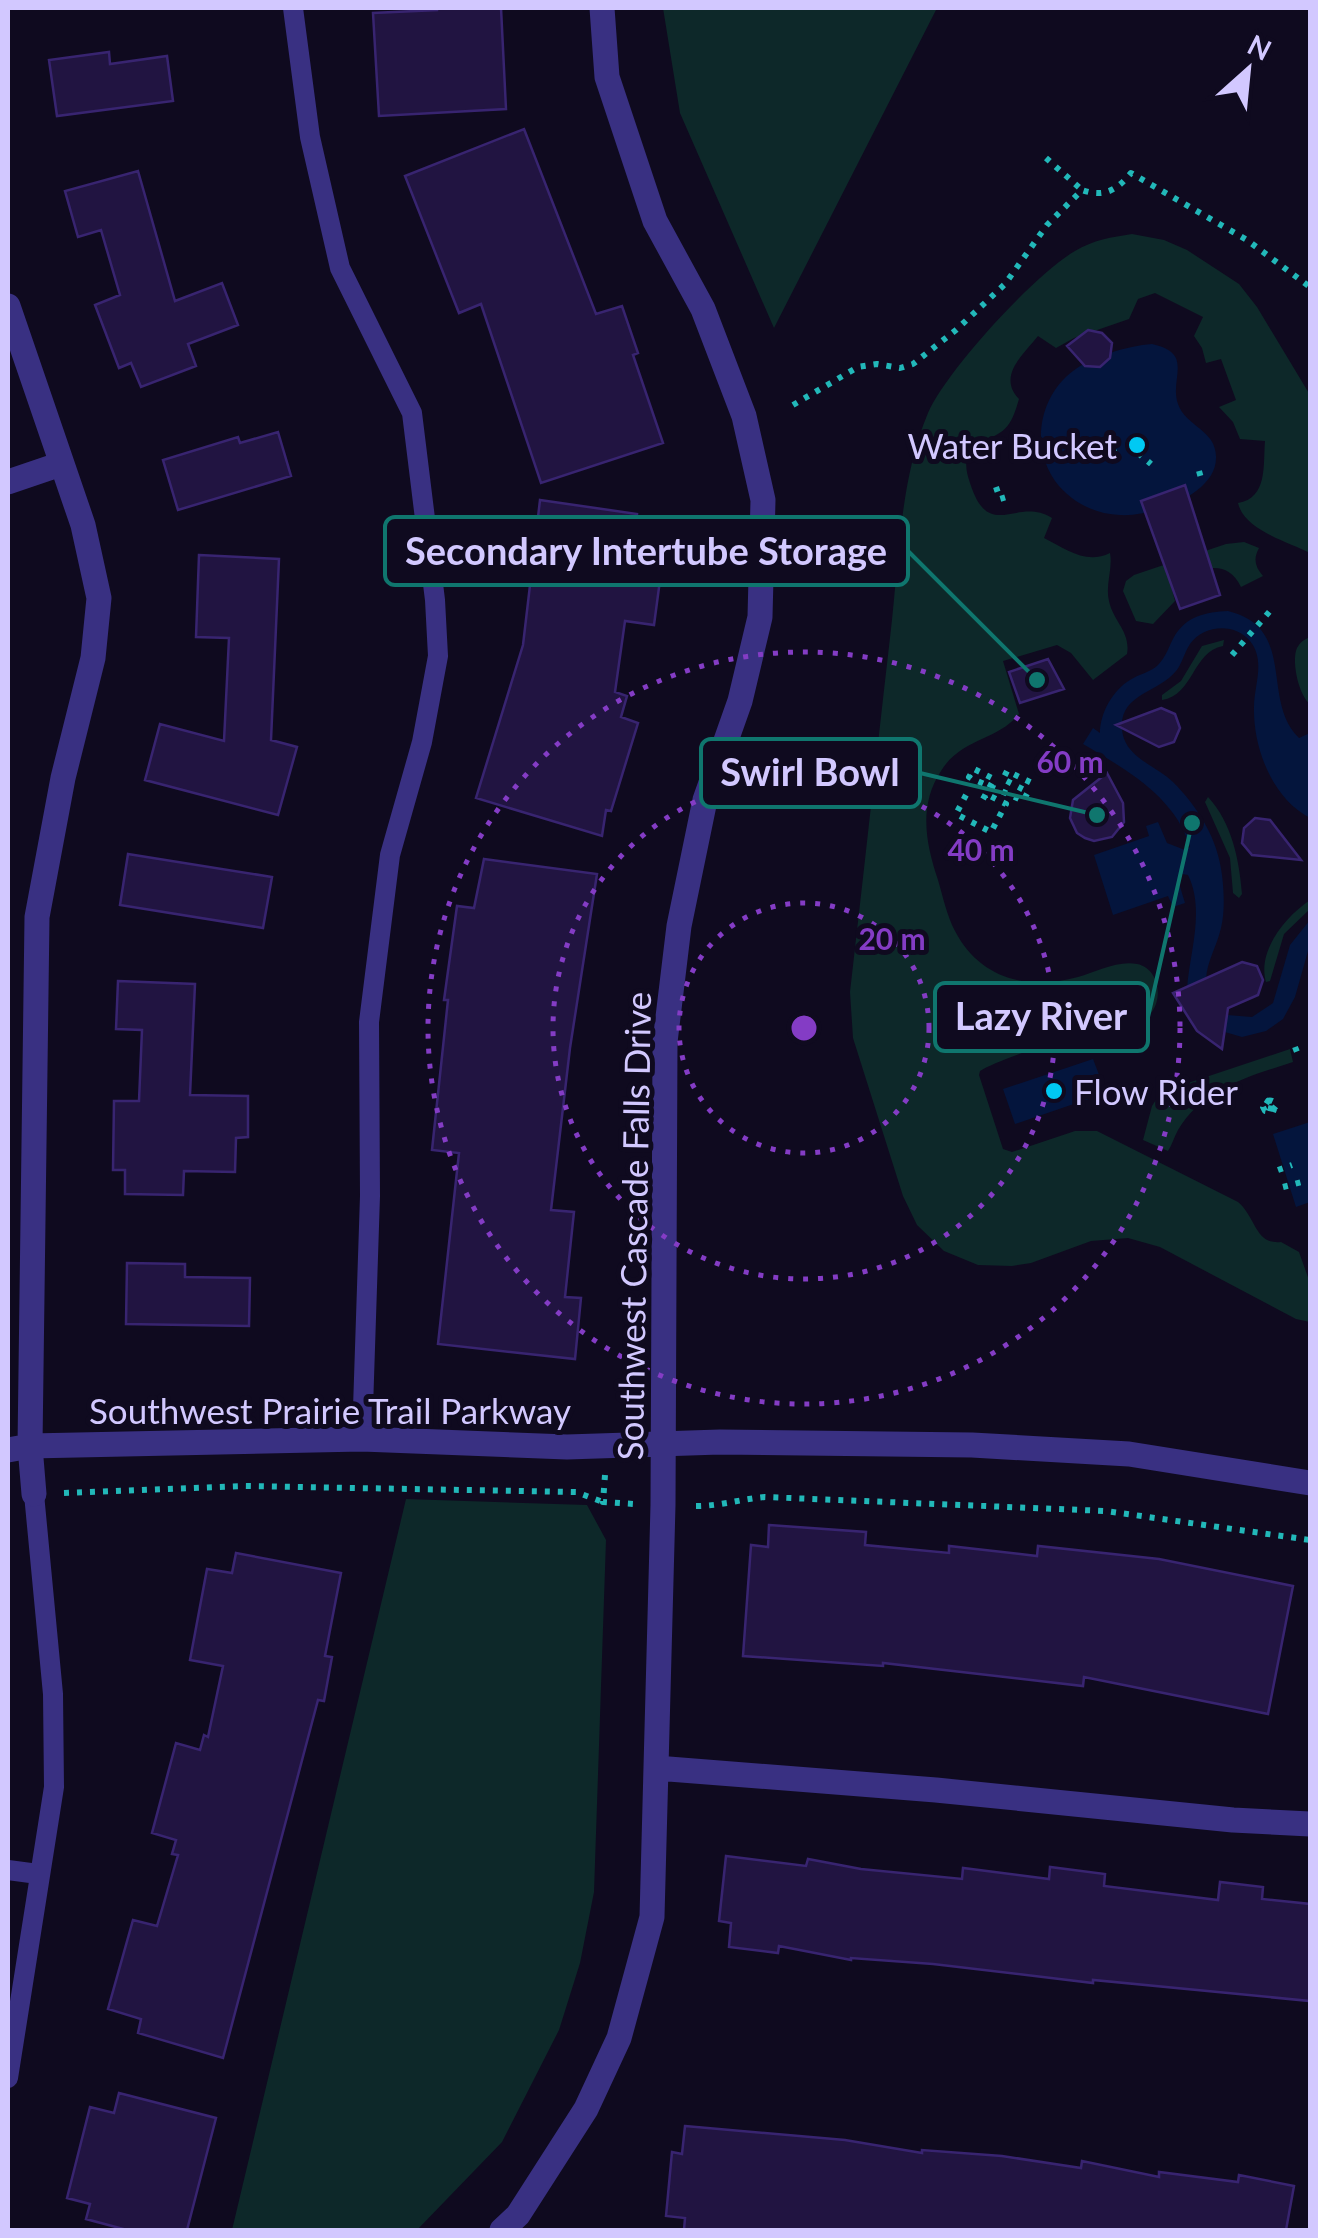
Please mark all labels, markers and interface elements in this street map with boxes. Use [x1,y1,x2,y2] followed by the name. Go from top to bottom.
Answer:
[1198,20,1298,120] north arrow
[1242,27,1277,67] text: N
[907,424,1117,466] place label: Water Bucket
[1126,434,1148,456] marker: Water Bucket
[385,517,908,585] callout: Secondary Intertube Storage
[405,527,887,573] text: Secondary Intertube Storage
[701,739,920,807] callout: Swirl Bowl
[1036,743,1104,779] text: 60 m
[720,748,900,794] text: Swirl Bowl
[947,831,1015,867] text: 40 m
[858,920,926,956] text: 20 m
[935,983,1148,1051] callout: Lazy River
[608,991,658,1461] street label: Southwest Cascade Falls Drive
[955,992,1128,1038] text: Lazy River
[786,1010,822,1046] centre of rings
[1074,1070,1238,1112] place label: Flow Rider
[1043,1080,1065,1102] marker: Flow Rider
[89,1389,571,1431] street label: Southwest Prairie Trail Parkway

